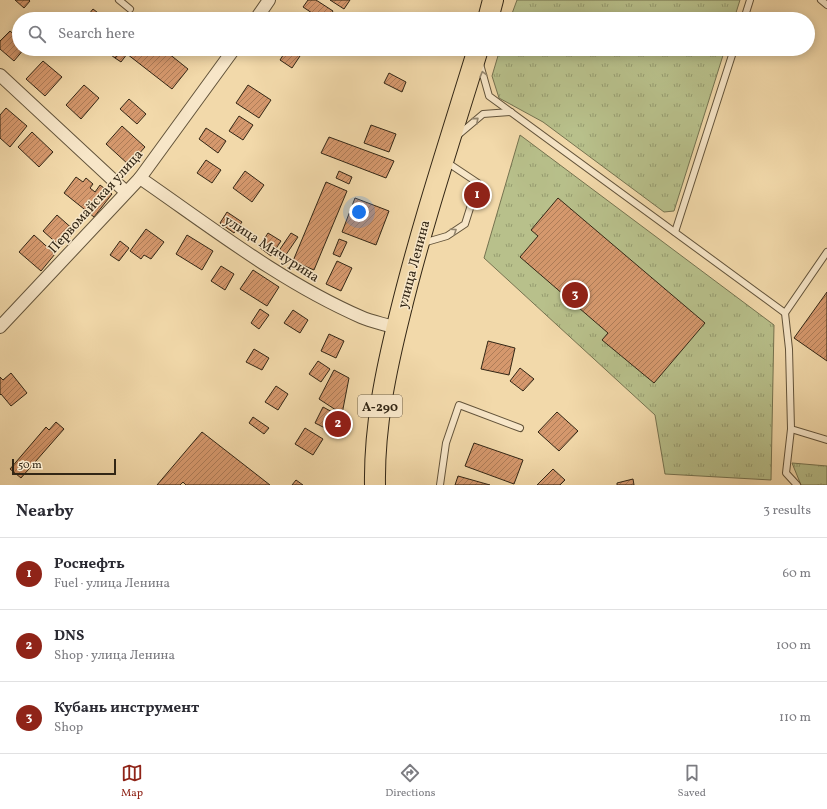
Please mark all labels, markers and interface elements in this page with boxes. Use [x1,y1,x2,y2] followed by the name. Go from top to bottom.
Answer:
[12,12,815,56] search box
[26,23,48,45] icon: search
[58,24,135,45] text: Search here
[479,71,488,78] one-way arrow
[472,118,479,125] one-way arrow
[44,146,148,258] street label: Первомайская улица
[464,180,490,210] pin: 1
[349,202,369,222] your location
[220,211,323,287] street label: улица Мичурина
[394,218,435,311] street label: улица Ленина
[450,228,457,236] one-way arrow
[562,280,588,310] pin: 3
[358,395,402,417] road number: А-290
[325,409,351,439] pin: 2
[12,457,116,476] scale bar
[18,458,42,473] text: 50 m
[16,500,74,523] text: Nearby
[763,502,811,520] text: 3 results
[54,554,125,575] text: Роснефть
[26,565,32,583] text: 1
[783,565,811,583] text: 60 m
[54,575,170,593] text: Fuel · улица Ленина
[54,626,84,647] text: DNS
[26,637,32,655] text: 2
[776,637,811,655] text: 100 m
[54,647,175,665] text: Shop · улица Ленина
[54,698,199,719] text: Кубань инструмент
[26,709,32,727] text: 3
[779,709,811,727] text: 110 m
[54,719,83,737] text: Shop
[121,762,143,801] tab: Map
[385,762,436,801] tab: Directions
[678,762,706,801] tab: Saved

